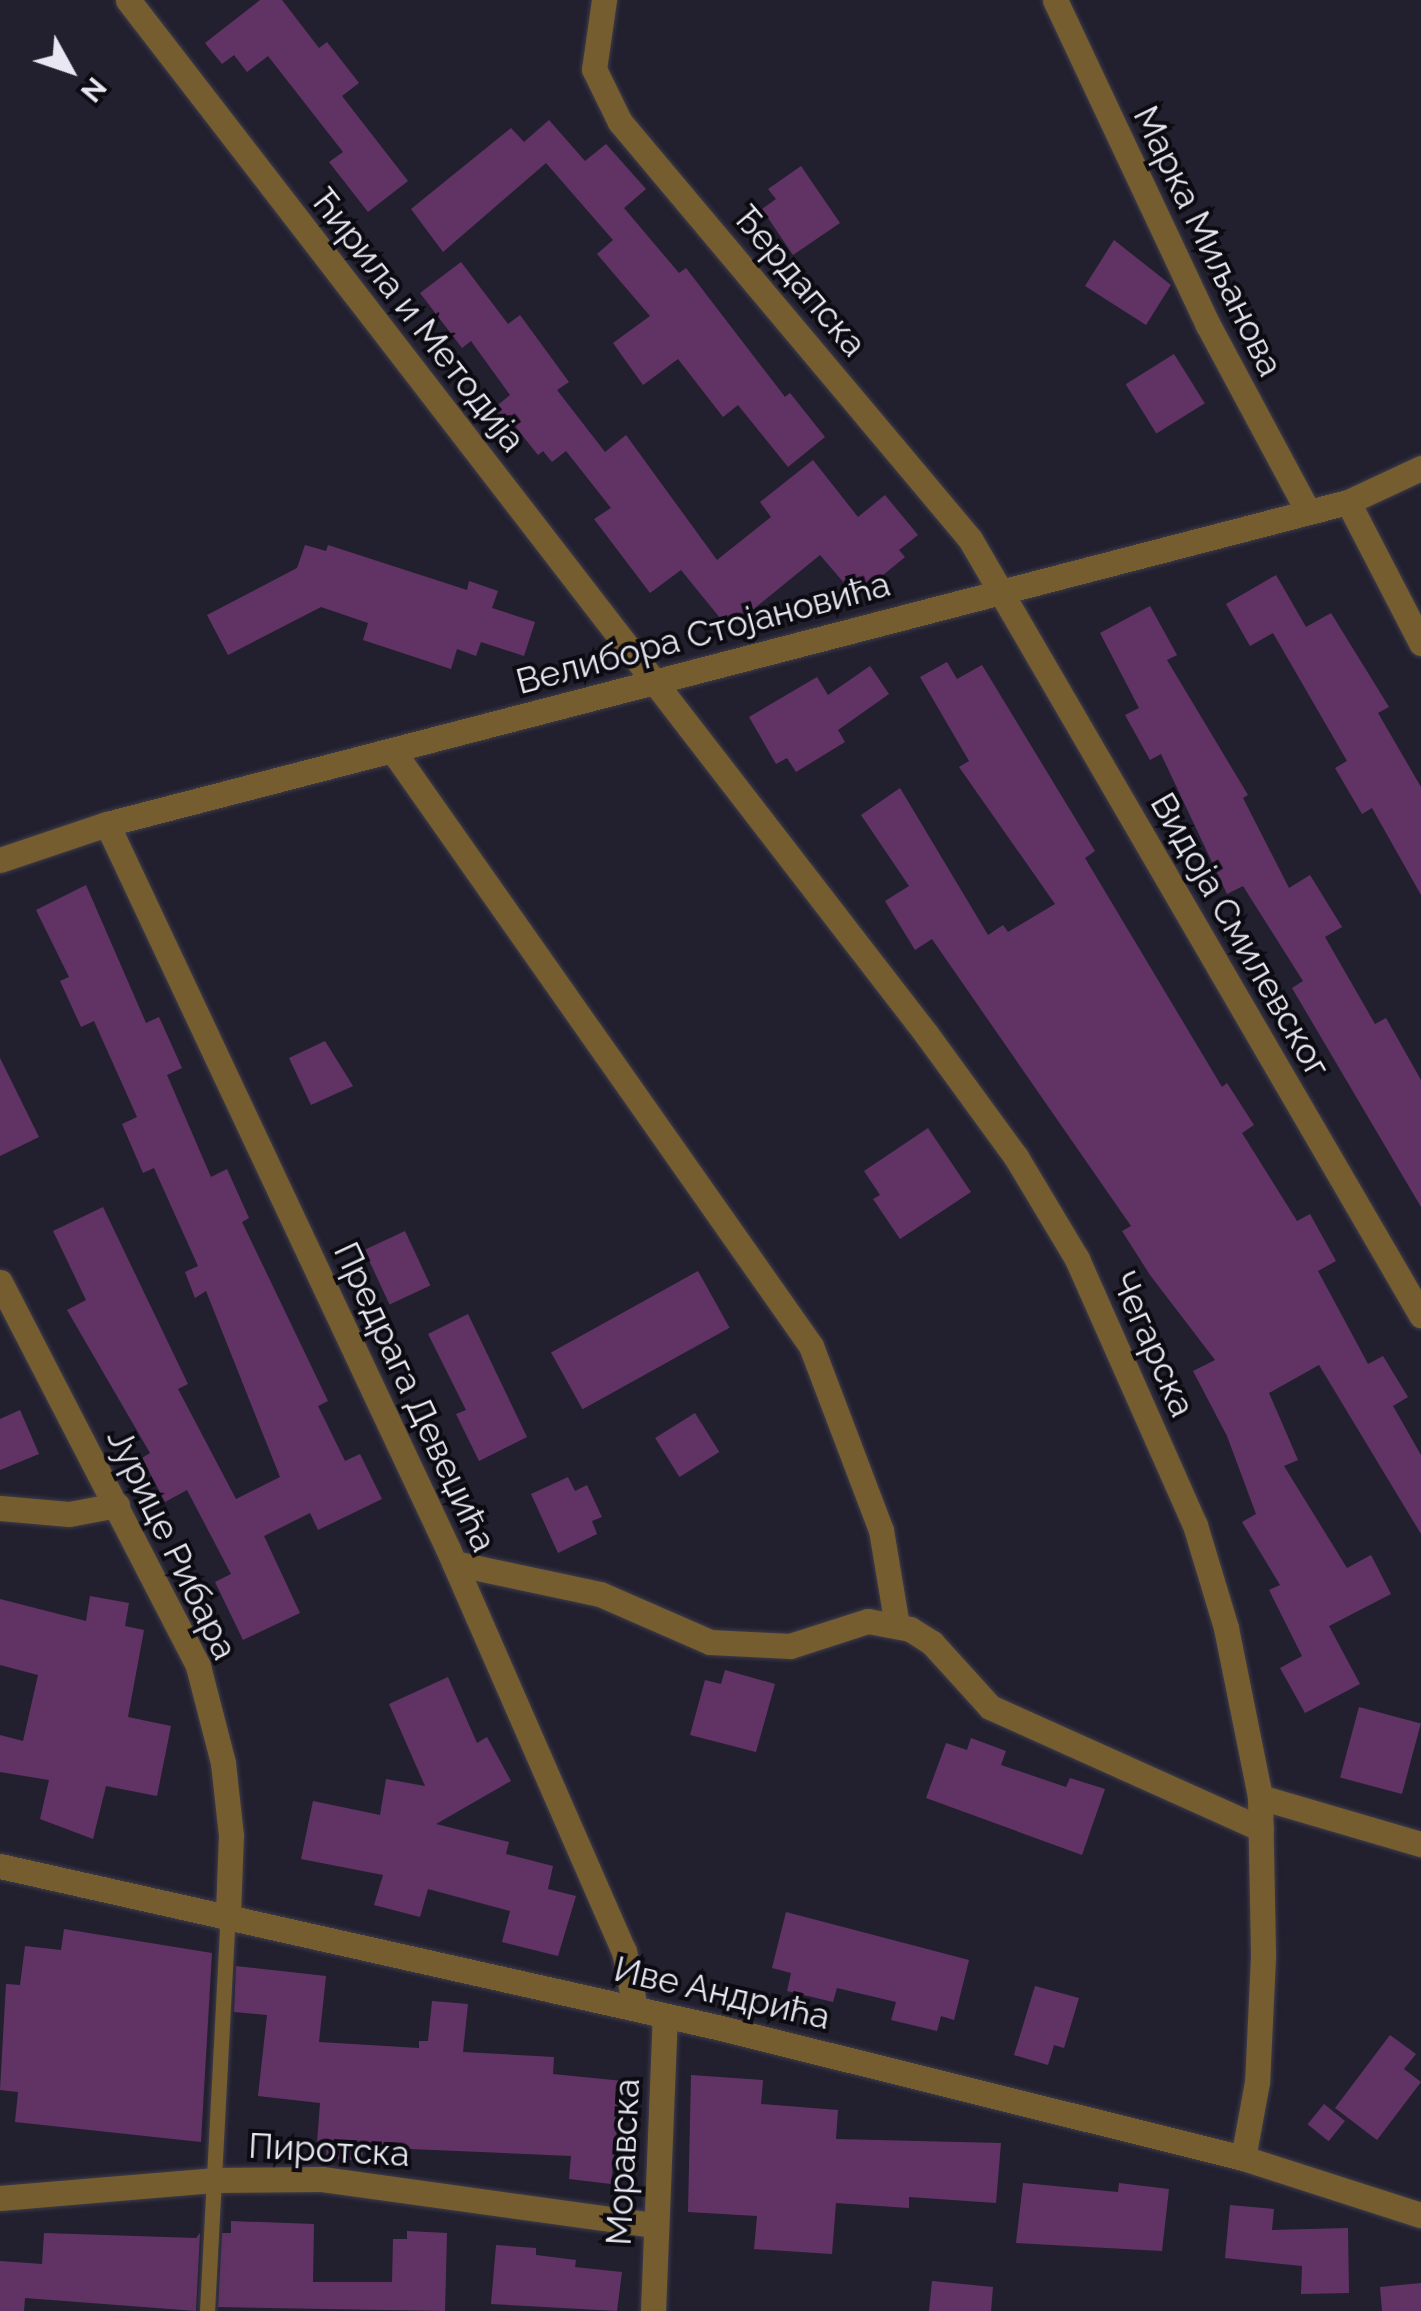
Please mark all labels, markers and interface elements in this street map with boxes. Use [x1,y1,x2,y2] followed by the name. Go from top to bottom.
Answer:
[20,20,120,120] north arrow
[74,71,113,108] text: N
[1124,99,1292,383] street label: Марка Миљанова
[302,180,534,460] street label: Ћирила и Методија
[725,197,875,365] street label: Ђердапска
[512,563,894,703] street label: Велибора Стојановића
[1142,785,1338,1085] street label: Видоја Смилевског
[325,1236,505,1558] street label: Предрага Девеџића
[1102,1265,1204,1423] street label: Чегарска
[98,1422,246,1666] street label: Јурице Рибара
[610,1948,834,2038] street label: Иве Андрића
[598,2077,648,2247] street label: Моравска
[247,2125,411,2175] street label: Пиротска

